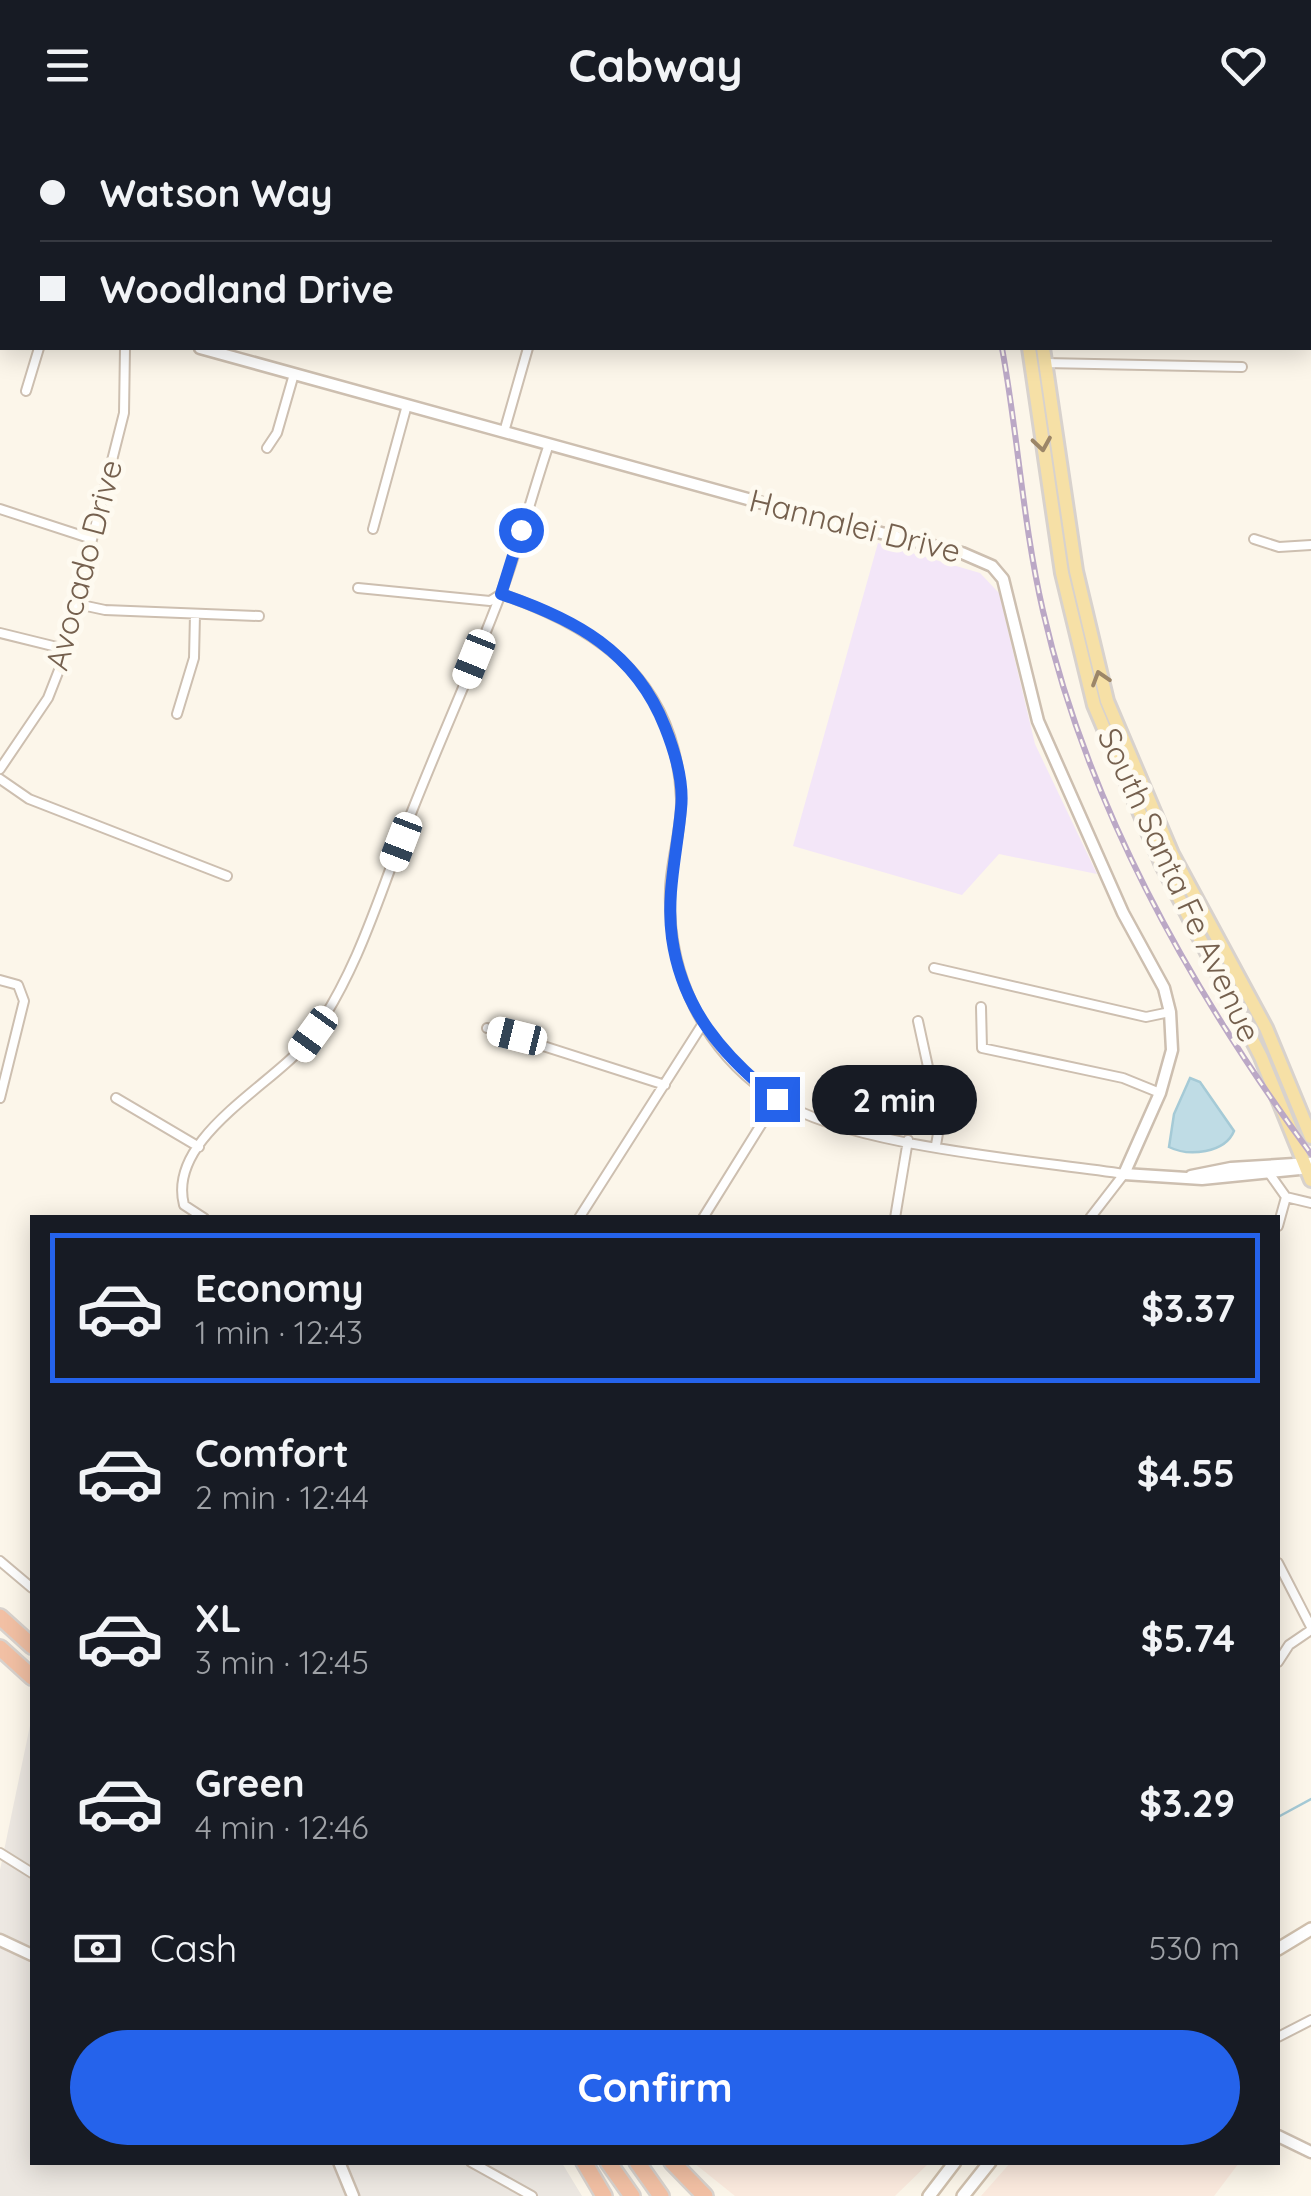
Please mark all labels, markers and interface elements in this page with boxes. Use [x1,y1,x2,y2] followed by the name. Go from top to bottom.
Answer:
[568,37,743,93] text: Cabway
[40,38,95,93] icon: menu
[1216,38,1271,93] icon: heart
[100,169,333,217] text: Watson Way
[100,265,394,313] text: Woodland Drive
[1031,436,1052,452] one-way arrow
[36,455,130,674] street label: Avocado Drive
[745,479,965,571] street label: Hannalei Drive
[499,508,544,553] route start
[449,626,499,692] car
[1091,670,1112,687] one-way arrow
[1090,721,1270,1048] street label: South Santa Fe Avenue
[376,809,426,875] car
[283,1001,343,1067] car
[484,1014,550,1058] car
[812,1064,977,1134] callout: 2 min
[755,1077,800,1122] route end
[853,1080,936,1120] text: 2 min
[75,1263,165,1353] icon: car
[195,1264,364,1312] text: Economy
[1141,1284,1235,1332] text: $3.37
[195,1312,363,1352] text: 1 min · 12:43
[75,1428,165,1518] icon: car
[195,1429,349,1477] text: Comfort
[1137,1449,1235,1497] text: $4.55
[195,1477,369,1517] text: 2 min · 12:44
[75,1593,165,1683] icon: car
[195,1594,241,1642] text: XL
[1141,1614,1235,1662] text: $5.74
[195,1642,369,1682] text: 3 min · 12:45
[75,1758,165,1848] icon: car
[195,1759,305,1807] text: Green
[1139,1779,1235,1827] text: $3.29
[195,1807,368,1847] text: 4 min · 12:46
[70,1921,125,1976] icon: cash
[150,1924,237,1972] text: Cash
[1149,1928,1240,1968] text: 530 m
[70,2030,1240,2145] button: Confirm

